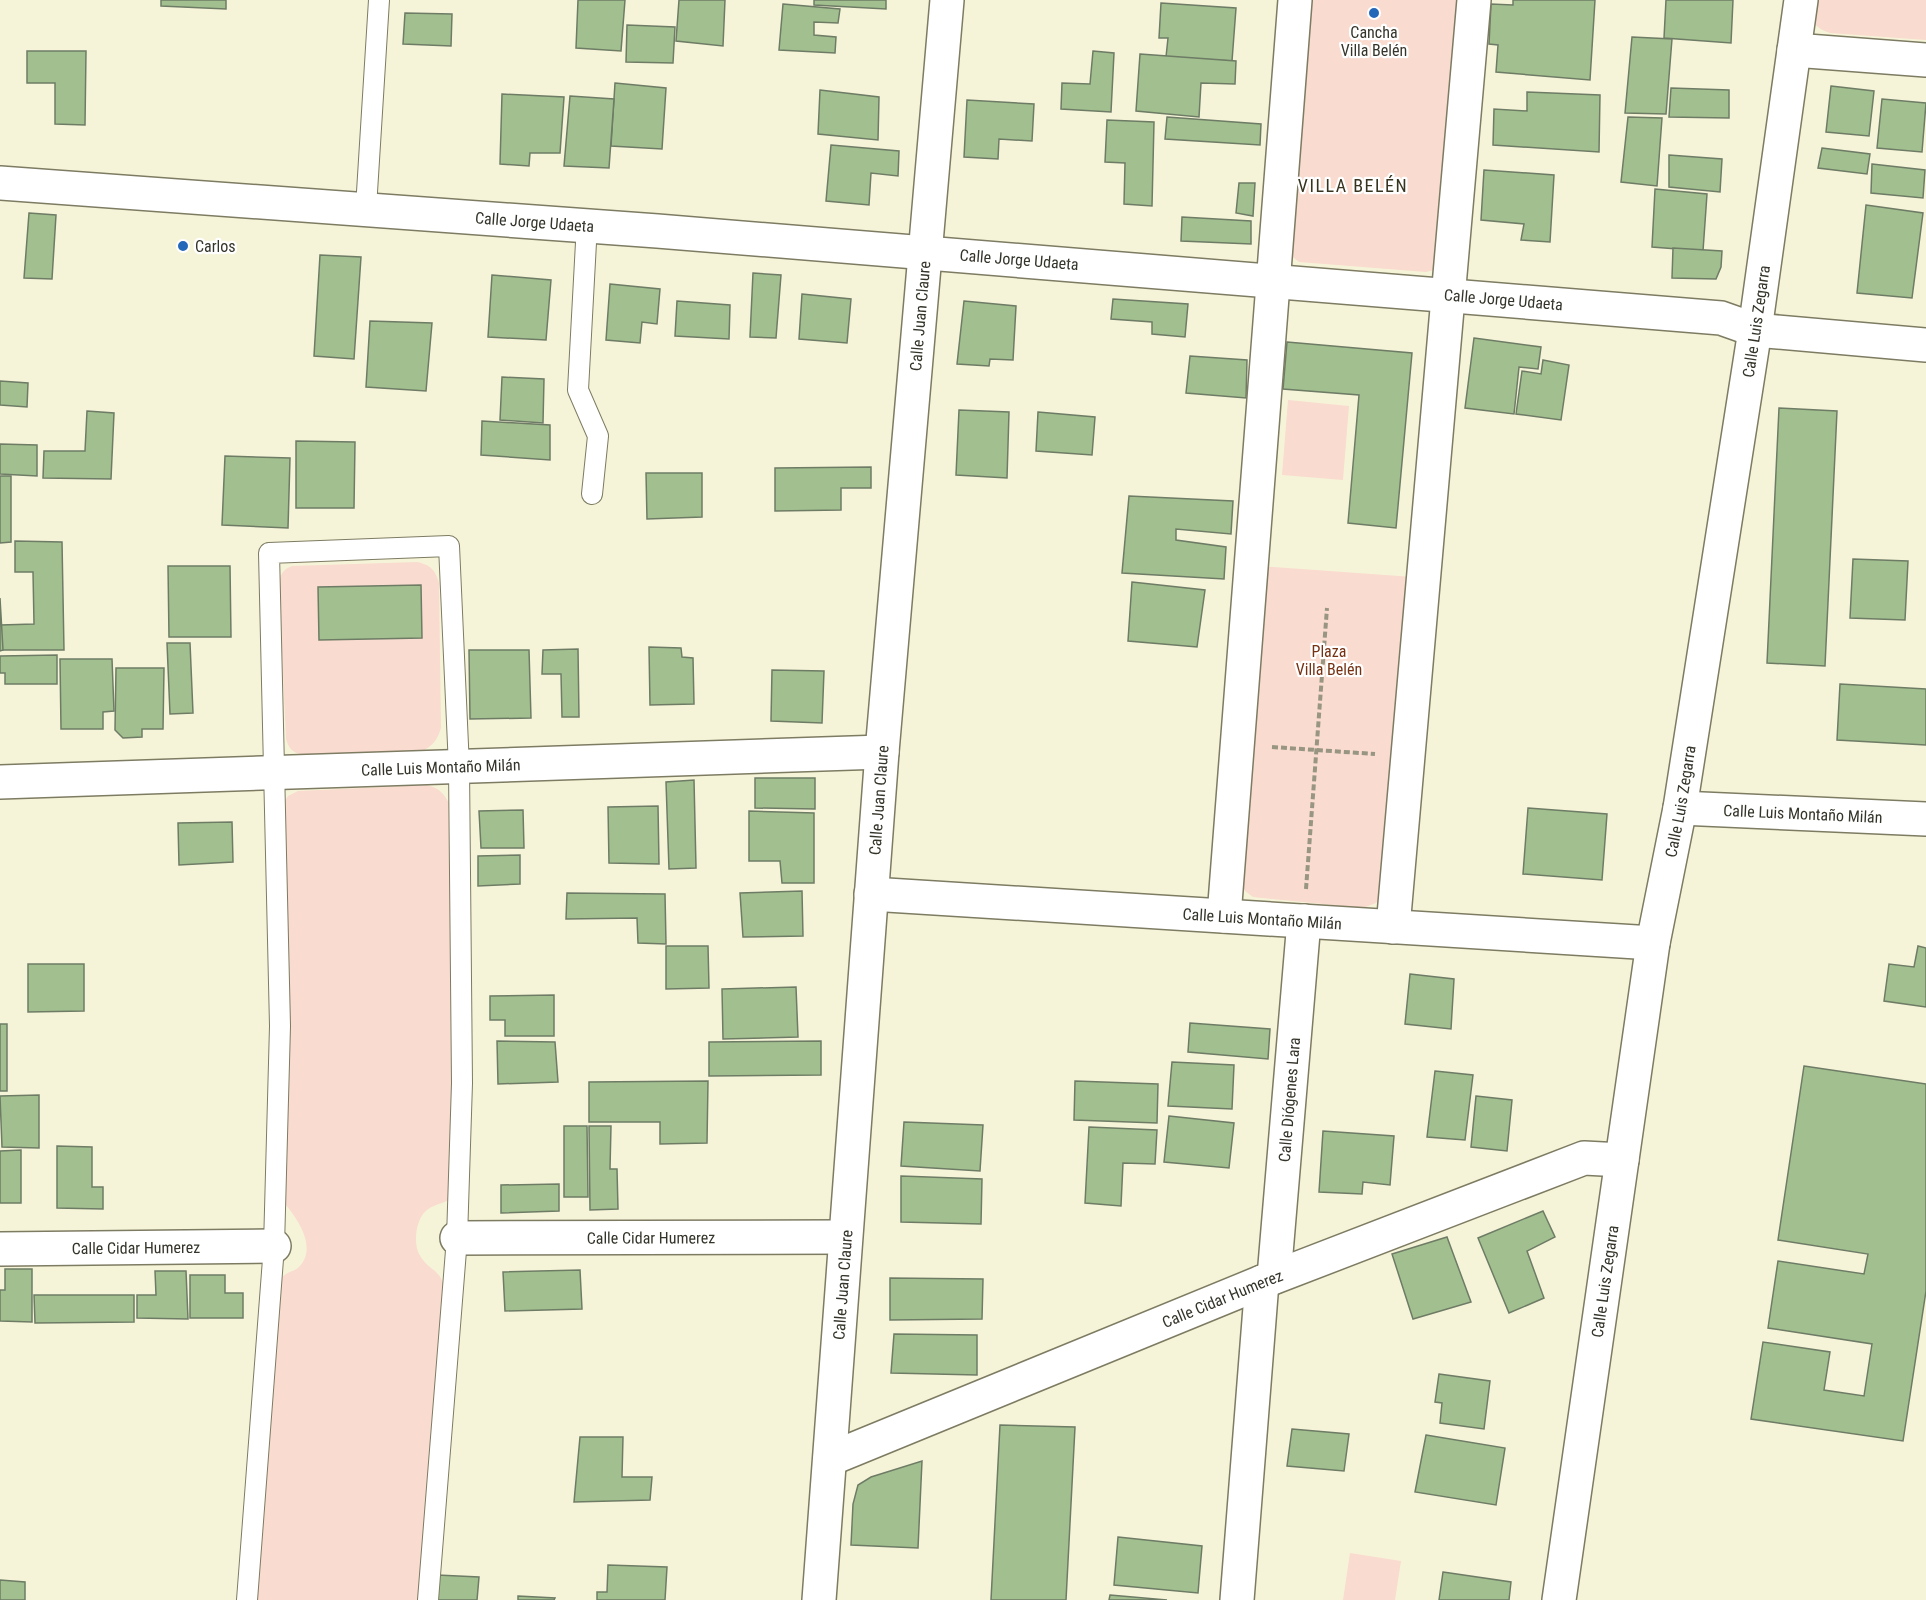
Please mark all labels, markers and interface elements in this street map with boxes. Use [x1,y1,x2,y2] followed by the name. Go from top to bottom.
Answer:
[1367,6,1381,20] marker: Cancha Villa Belén
[1341,23,1407,60] place label: Cancha Villa Belén
[1298,175,1408,196] district label: VILLA BELÉN
[474,208,595,236] street label: Calle Jorge Udaeta
[195,237,236,256] place label: Carlos
[176,239,190,253] marker: Carlos
[959,246,1079,274] street label: Calle Jorge Udaeta
[906,260,934,372] street label: Calle Juan Claure
[1739,264,1774,379] street label: Calle Luis Zegarra
[1443,285,1564,314] street label: Calle Jorge Udaeta
[1296,642,1362,679] park label: Plaza Villa Belén
[865,744,893,856] street label: Calle Juan Claure
[1661,744,1700,859] street label: Calle Luis Zegarra
[361,755,521,780] street label: Calle Luis Montaño Milán
[1723,801,1883,827] street label: Calle Luis Montaño Milán
[1182,905,1342,933] street label: Calle Luis Montaño Milán
[1275,1036,1304,1163] street label: Calle Diógenes Lara
[1588,1224,1623,1339] street label: Calle Luis Zegarra
[587,1228,715,1248] street label: Calle Cidar Humerez
[829,1229,856,1341] street label: Calle Juan Claure
[72,1238,200,1258] street label: Calle Cidar Humerez
[1159,1266,1286,1332] street label: Calle Cidar Humerez

